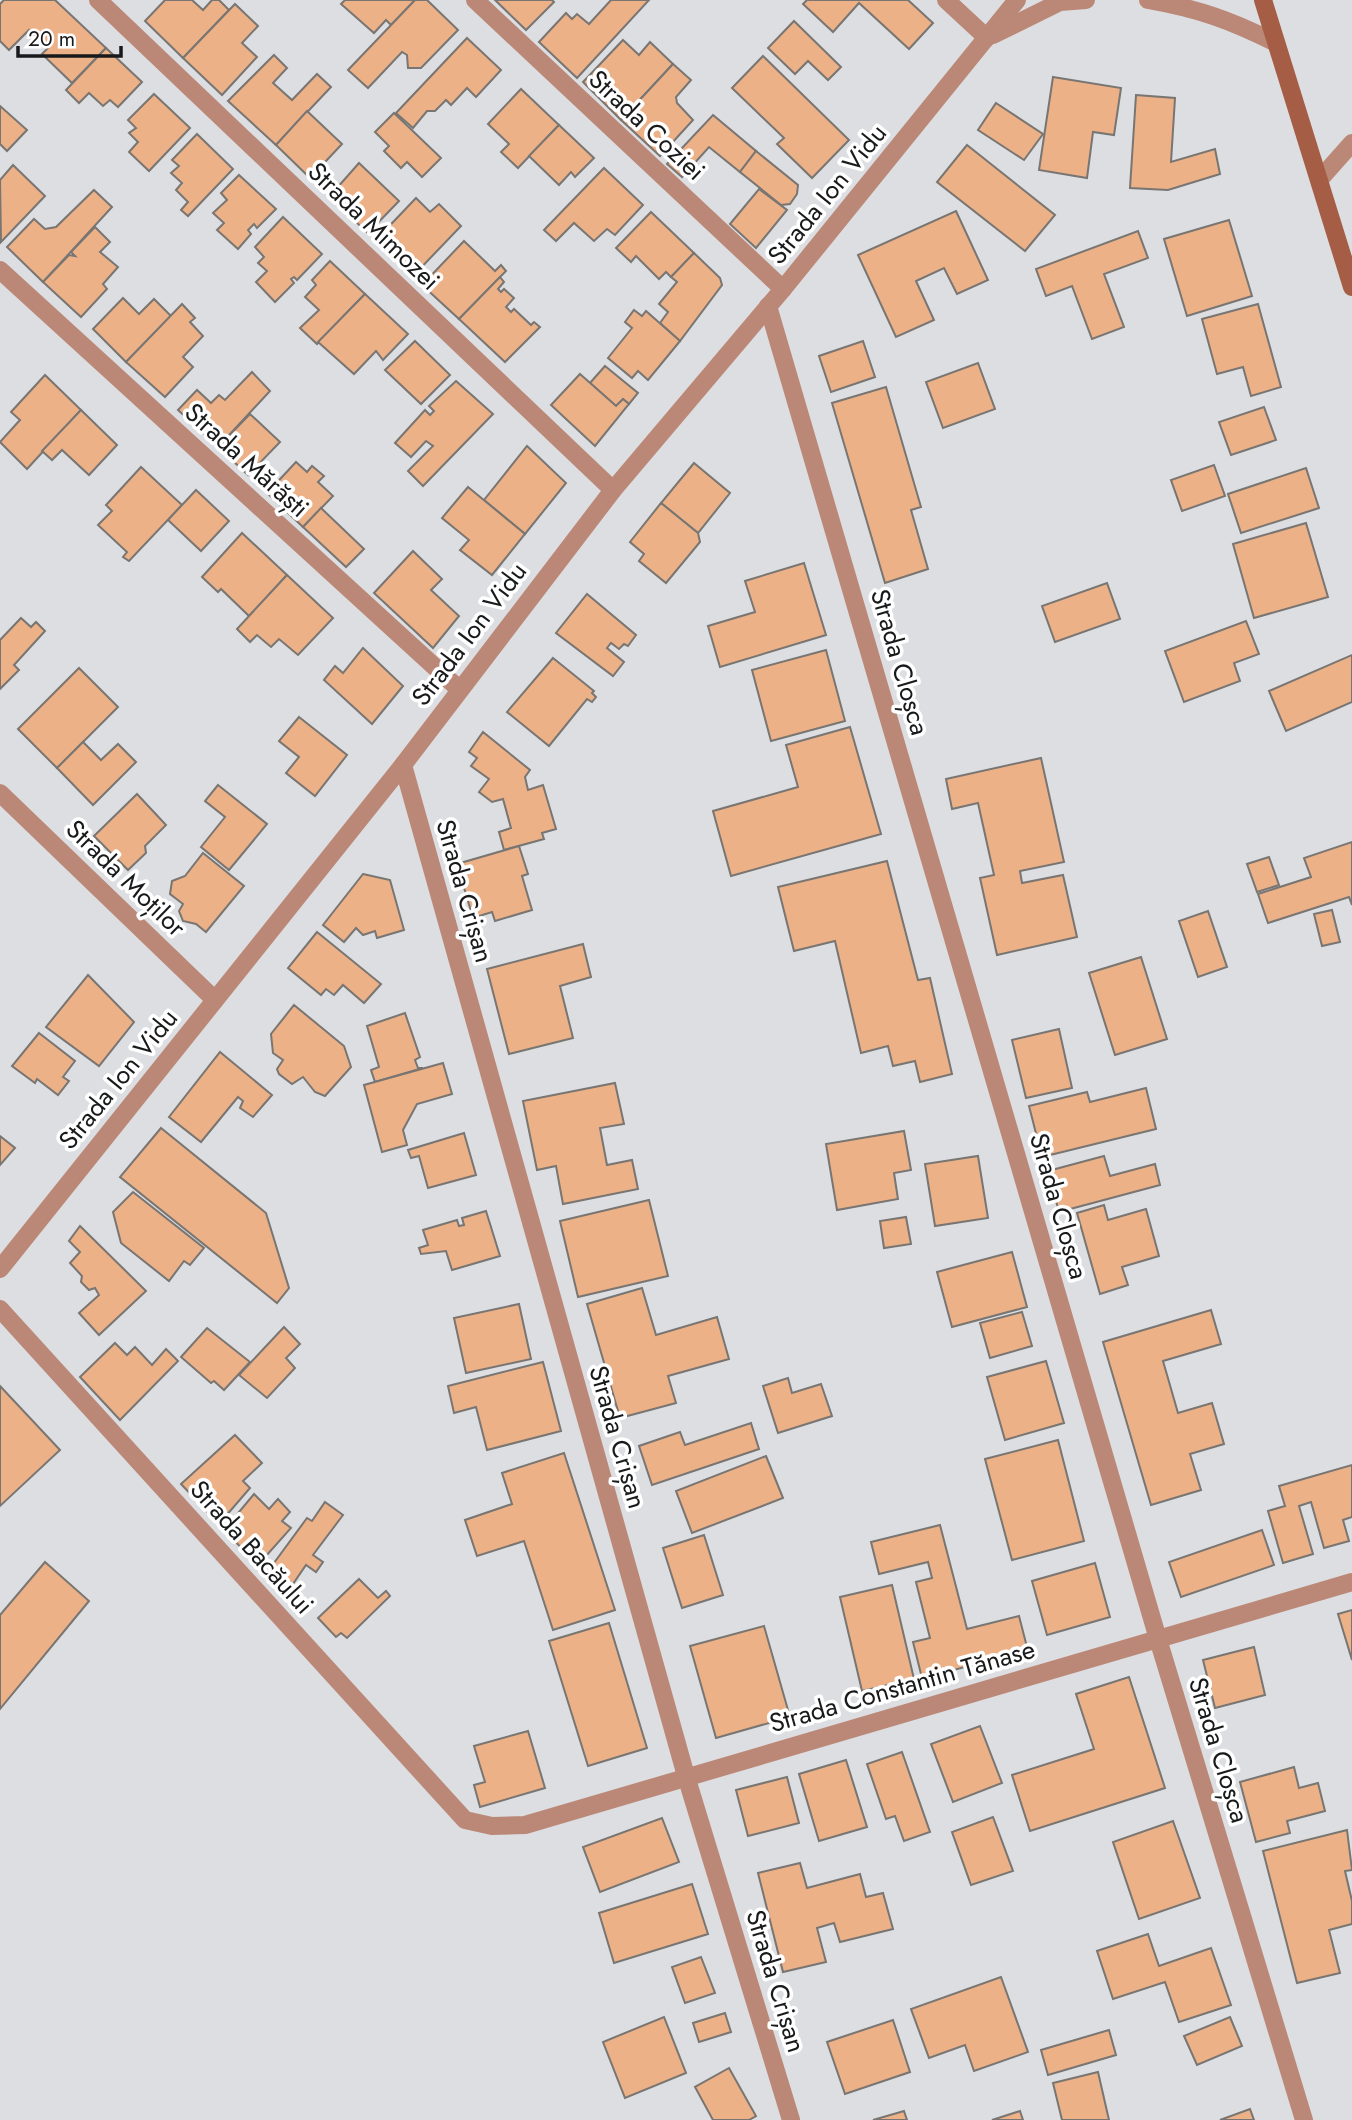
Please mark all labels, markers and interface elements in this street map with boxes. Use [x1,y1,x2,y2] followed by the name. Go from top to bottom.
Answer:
[18,14,121,58] scale bar
[28,24,75,54] text: 20 m
[580,61,714,189] street label: Strada Coziei
[758,115,896,273] street label: Strada Ion Vidu
[299,153,449,299] street label: Strada Mimozei
[176,394,318,526] street label: Strada Mărăști
[402,554,536,714] street label: Strada Ion Vidu
[861,584,939,740] street label: Strada Cloșca
[57,811,195,945] street label: Strada Moților
[426,815,504,967] street label: Strada Crișan
[49,1000,187,1158] street label: Strada Ion Vidu
[1020,1128,1098,1284] street label: Strada Cloșca
[579,1361,657,1513] street label: Strada Crișan
[181,1471,323,1623] street label: Strada Bacăului
[765,1630,1039,1742] street label: Strada Constantin Tănase
[1179,1673,1259,1827] street label: Strada Cloșca
[736,1905,816,2057] street label: Strada Crișan

